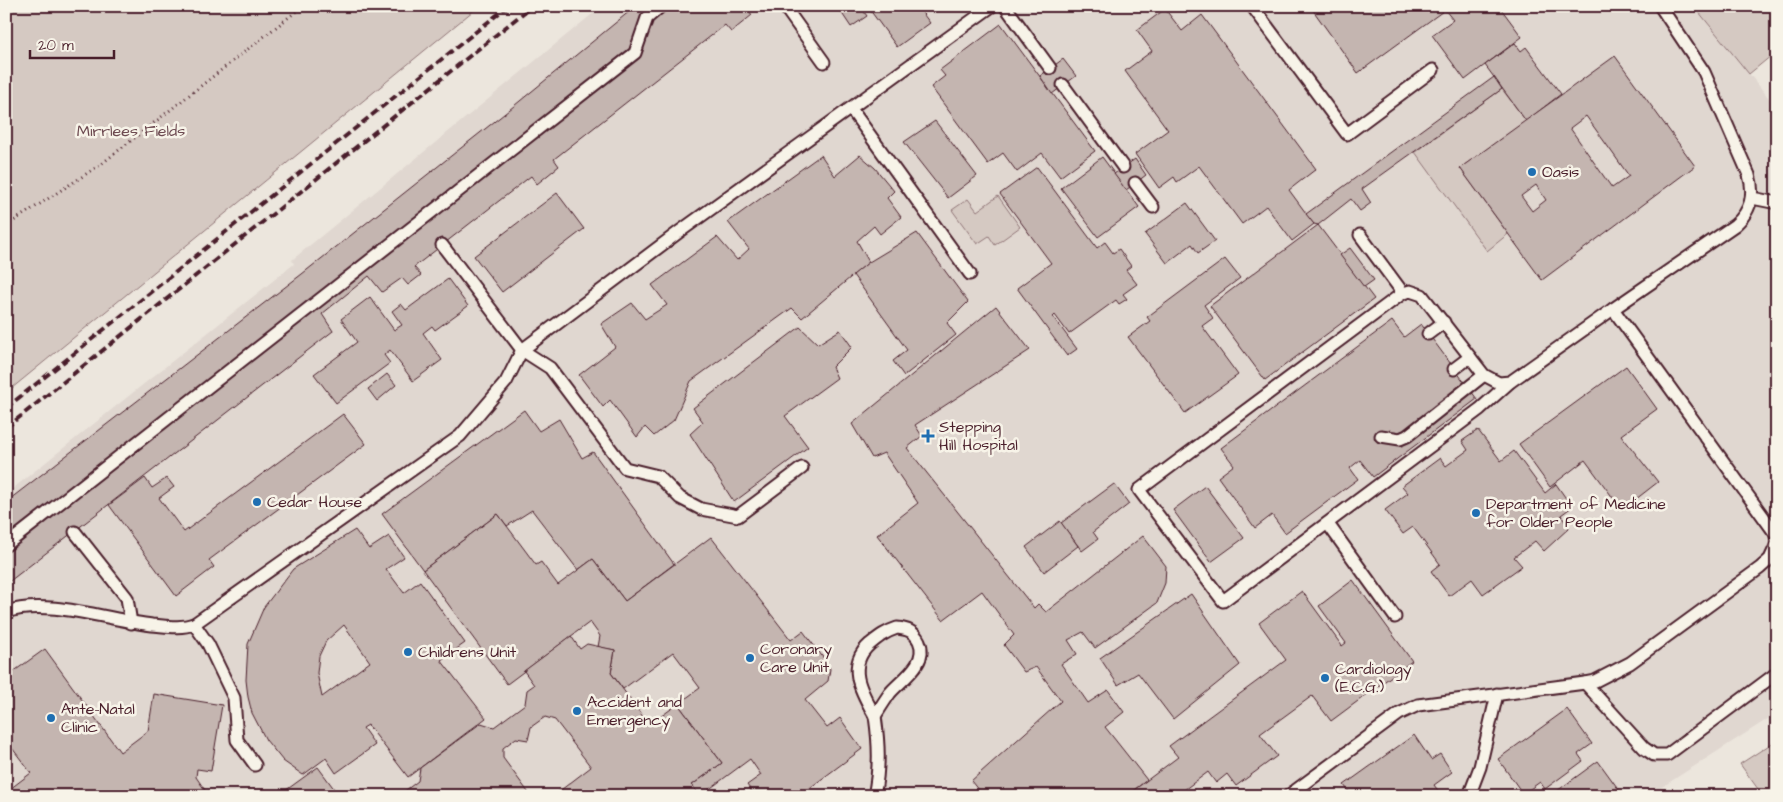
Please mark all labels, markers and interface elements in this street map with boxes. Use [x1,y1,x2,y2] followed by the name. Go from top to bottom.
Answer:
[30,28,114,60] scale bar
[38,35,74,56] text: 20 m
[77,120,185,142] park label: Mirrlees Fields
[1542,161,1579,183] place label: Oasis
[1526,166,1538,178] marker: Oasis
[939,416,1018,456] place label: Stepping Hill Hospital
[921,429,935,443] marker: Stepping Hill Hospital
[267,491,362,513] place label: Cedar House
[1486,493,1666,533] place label: Department of Medicine for Older People
[251,496,263,508] marker: Cedar House
[1470,507,1482,519] marker: Department of Medicine for Older People
[760,638,832,678] place label: Coronary Care Unit
[418,641,517,663] place label: Childrens Unit
[402,646,414,658] marker: Childrens Unit
[744,652,756,664] marker: Coronary Care Unit
[1335,658,1412,698] place label: Cardiology (E.C.G.)
[1319,672,1331,684] marker: Cardiology (E.C.G.)
[587,691,682,732] place label: Accident and Emergency
[61,698,135,738] place label: Ante-Natal Clinic
[571,705,583,717] marker: Accident and Emergency
[45,712,57,724] marker: Ante-Natal Clinic

